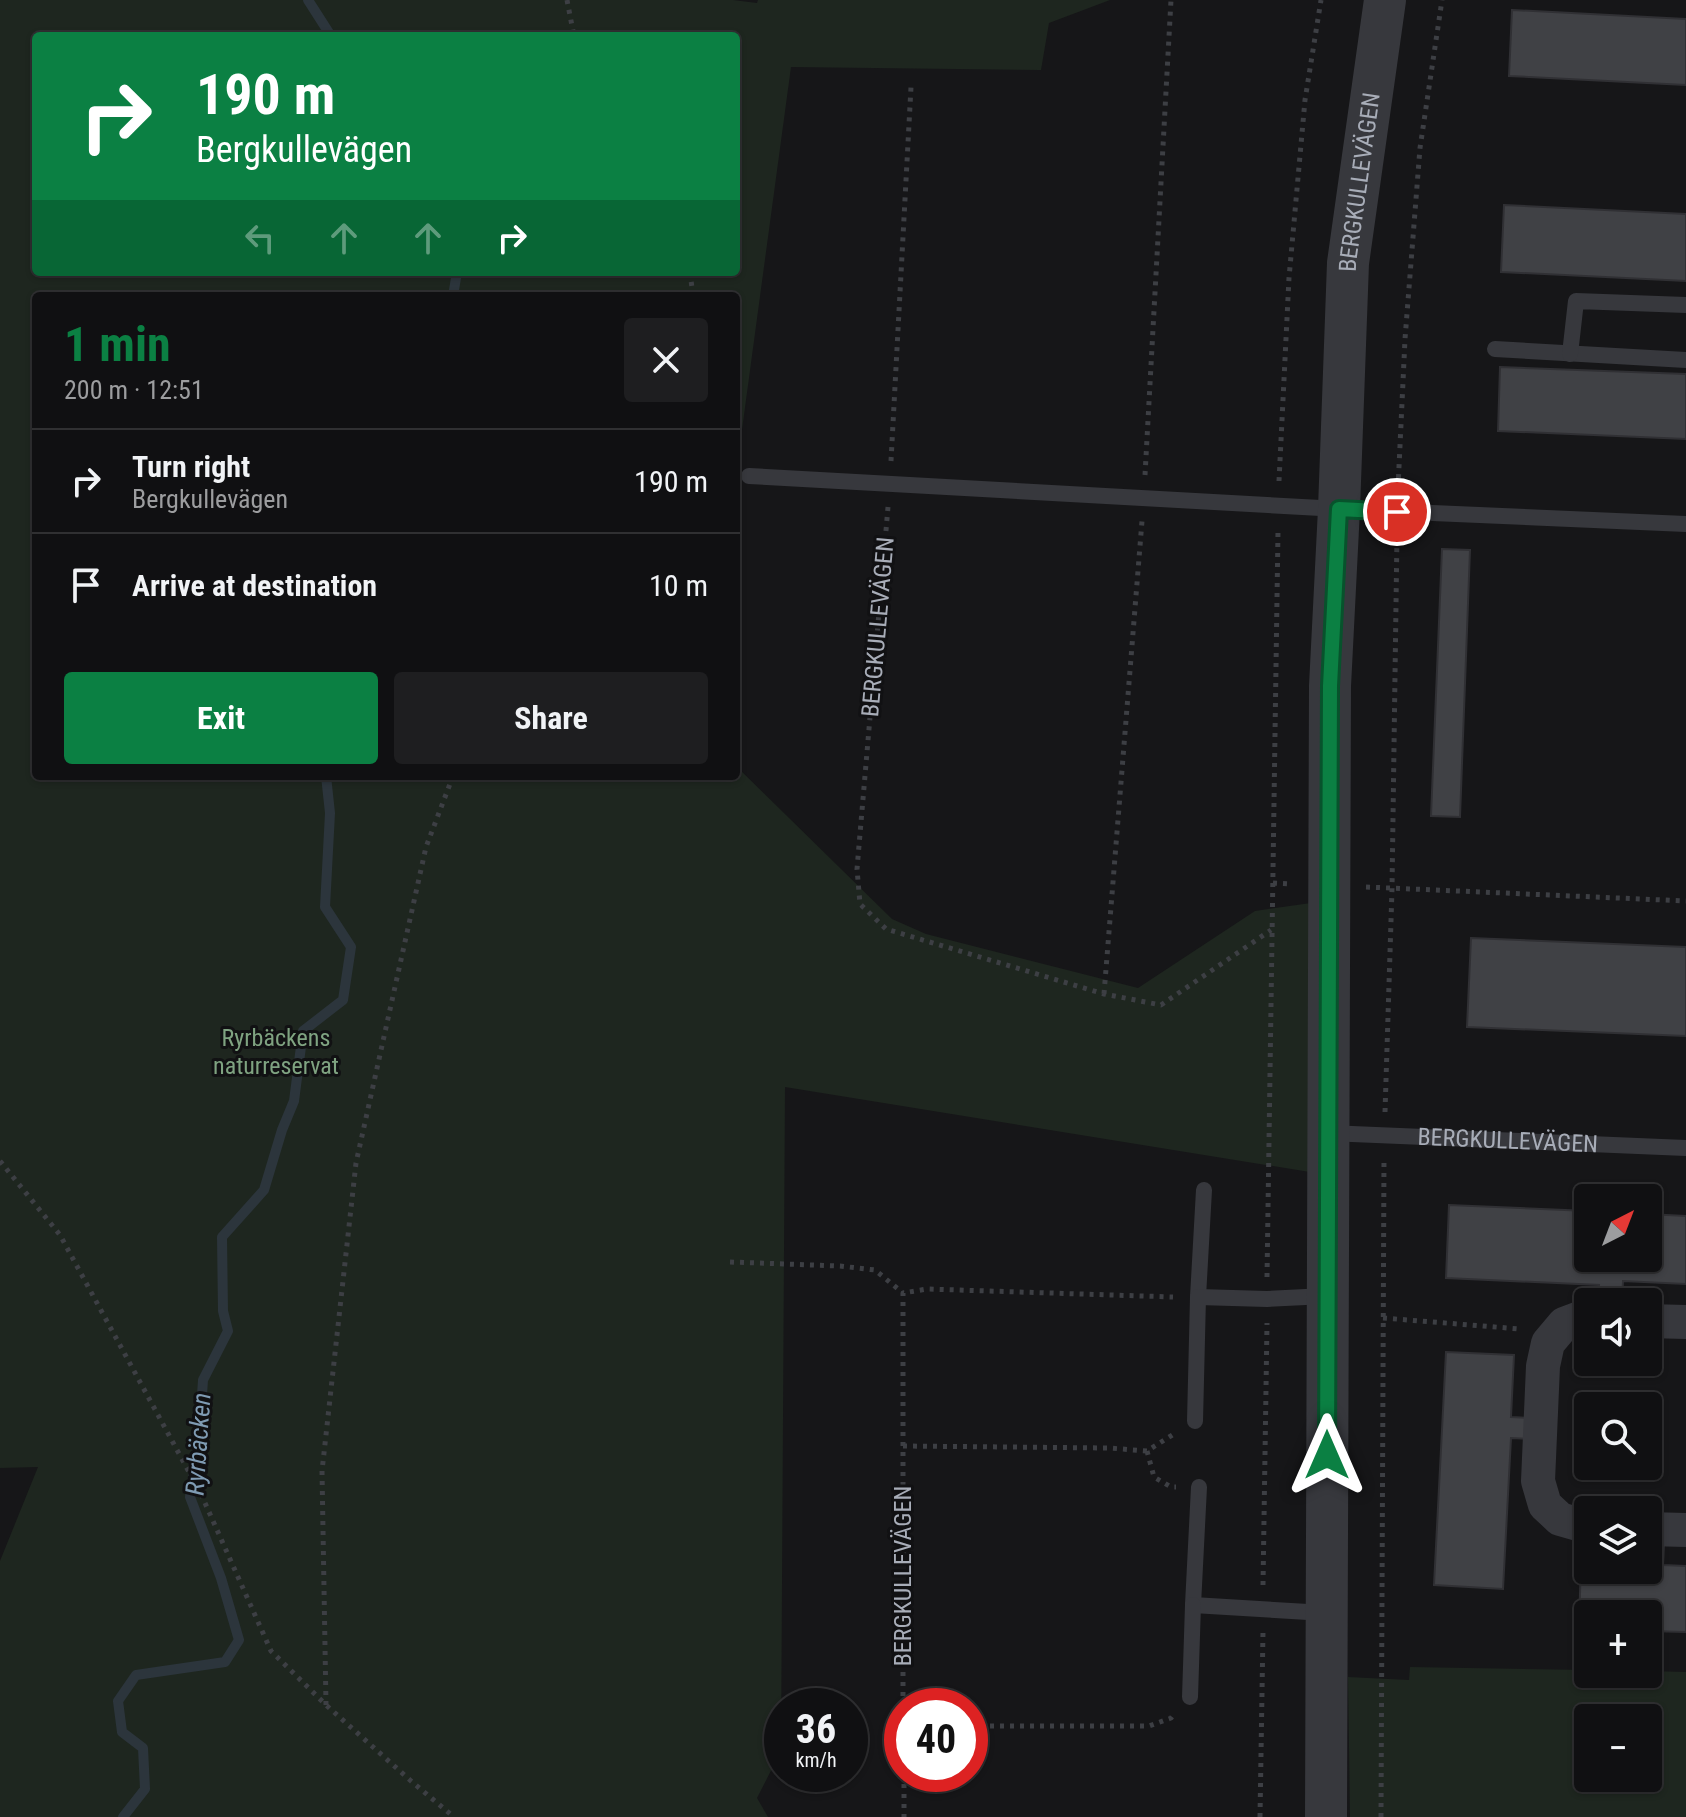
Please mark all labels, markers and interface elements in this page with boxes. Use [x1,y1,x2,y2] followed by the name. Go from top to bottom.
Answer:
[196,62,335,128] text: 190 m
[64,64,168,168] icon: right
[1334,91,1386,272] street label: BERGKULLEVÄGEN
[196,129,412,171] text: Bergkullevägen
[238,216,282,260] icon: left
[322,216,366,260] icon: ahead
[406,216,450,260] icon: ahead
[490,216,534,260] icon: right
[64,316,171,373] text: 1 min
[624,318,708,402] button: close
[64,375,204,405] text: 200 m · 12:51
[132,449,250,484] text: Turn right
[64,459,108,503] icon: right
[634,464,708,499] text: 190 m
[1363,478,1431,546] pin
[132,484,288,514] text: Bergkullevägen
[1375,490,1419,534] icon: arrive
[856,536,900,718] street label: BERGKULLEVÄGEN
[64,563,108,607] icon: arrive
[132,568,377,603] text: Arrive at destination
[649,568,708,603] text: 10 m
[64,672,378,764] button: Exit
[394,672,708,764] button: Share
[213,1024,339,1080] park label: Ryrbäckens naturreservat
[1417,1123,1599,1158] street label: BERGKULLEVÄGEN
[1574,1184,1662,1272] north arrow
[1574,1184,1662,1792] map controls
[1574,1288,1662,1376] button: sound
[179,1392,217,1496] water label: Ryrbäcken
[1574,1392,1662,1480] button: search
[1285,1413,1369,1497] position arrow
[889,1486,917,1666] street label: BERGKULLEVÄGEN
[1574,1496,1662,1584] button: layers
[1574,1600,1662,1688] button: +
[884,1688,988,1792] speed limit sign: 40
[1574,1704,1662,1792] button: −
[796,1706,836,1753] text: 36
[795,1748,837,1772] text: km/h

